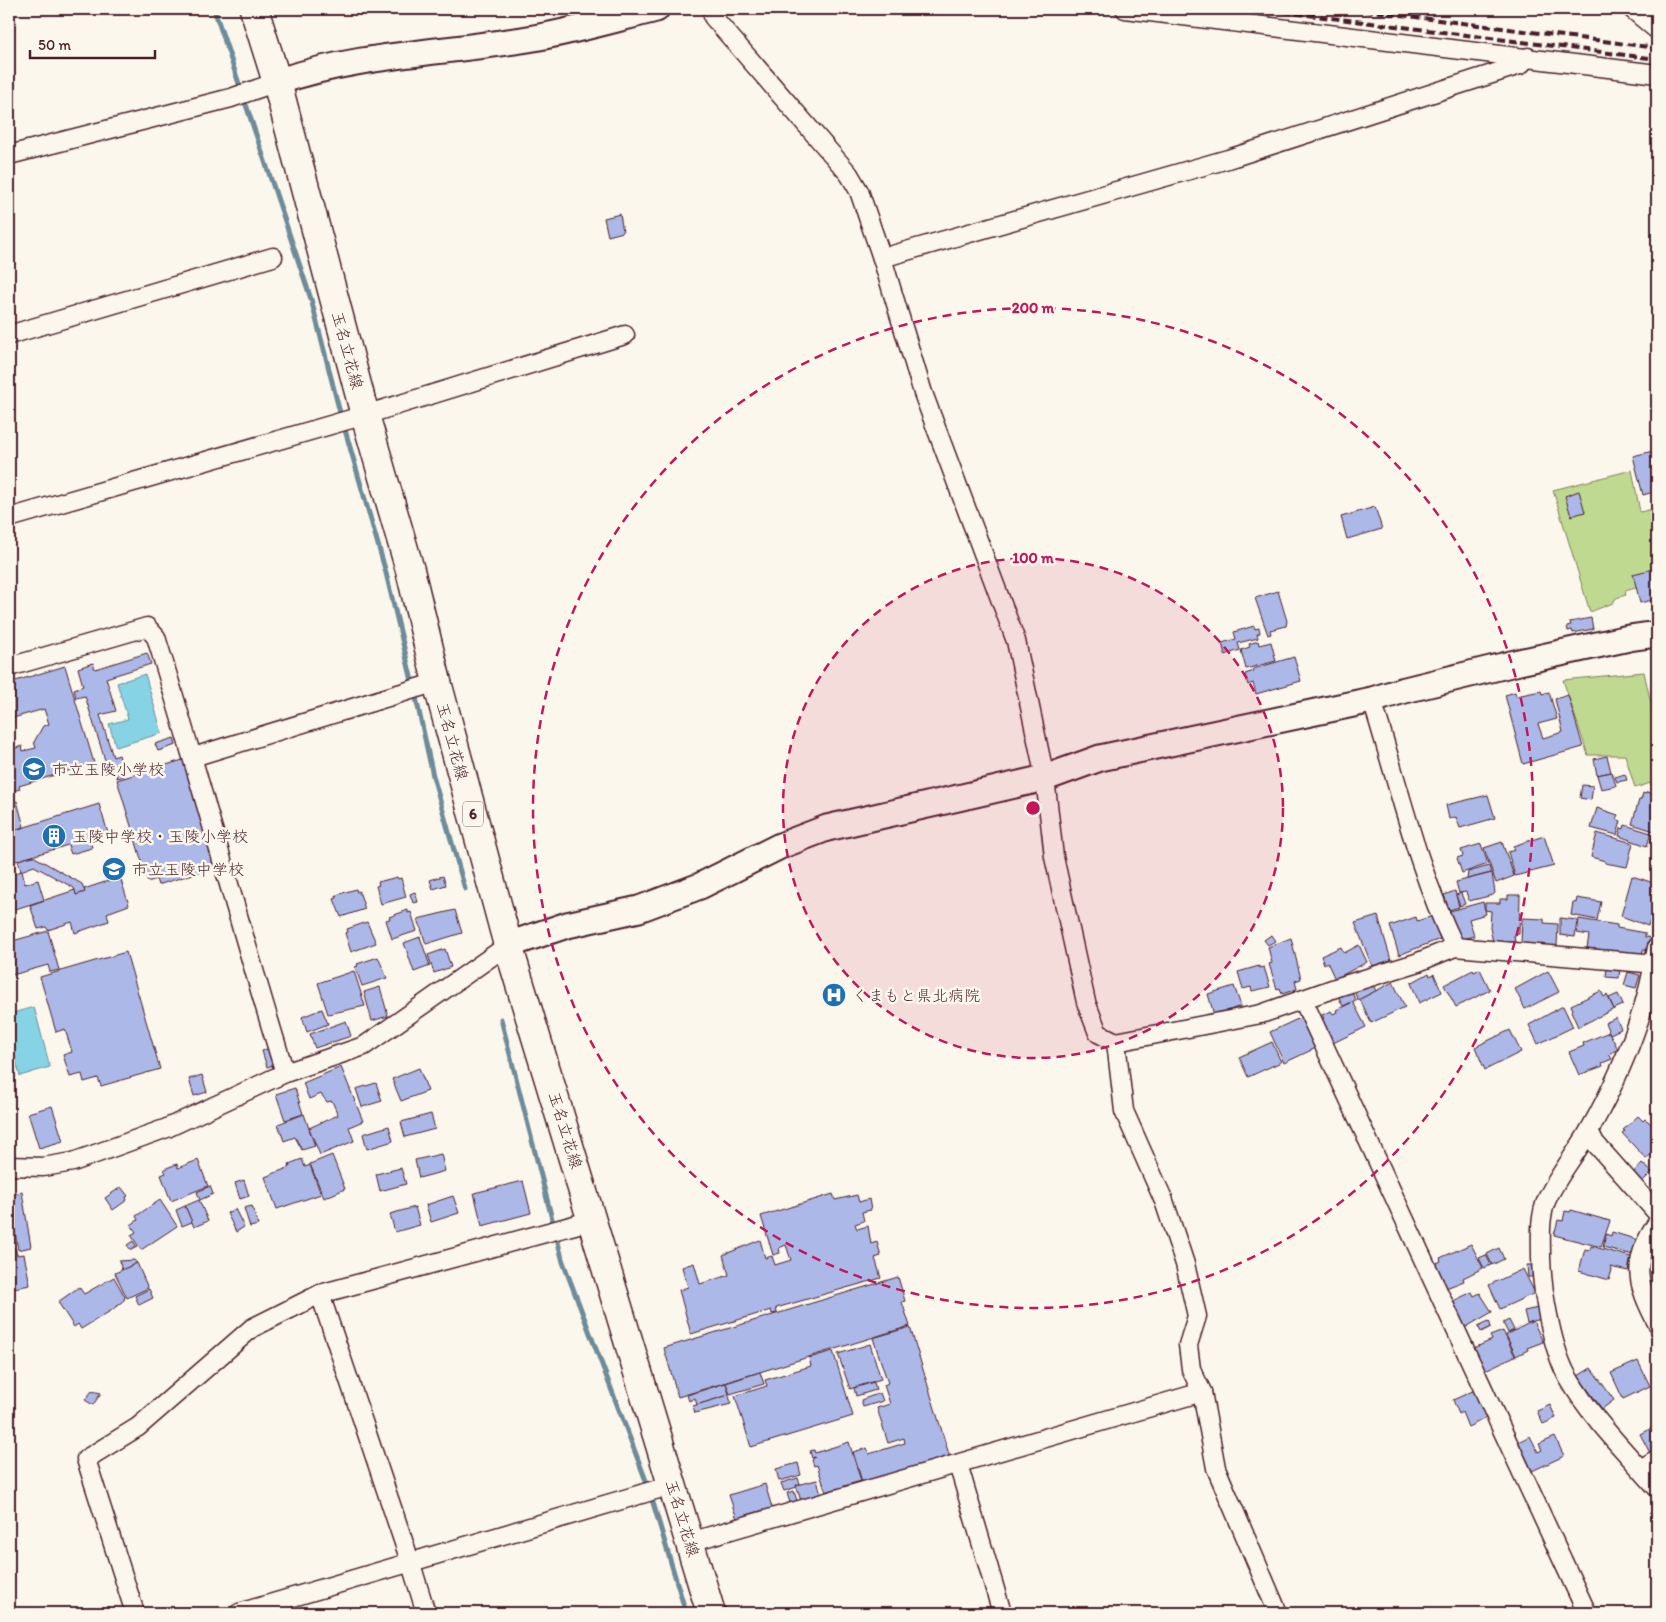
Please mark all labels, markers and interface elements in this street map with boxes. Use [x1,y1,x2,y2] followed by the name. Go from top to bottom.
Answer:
[30,28,155,60] scale bar
[38,36,71,54] text: 50 m
[1012,299,1055,317] text: 200 m
[328,309,367,391] street label: 玉名立花線
[1012,549,1054,567] text: 100 m
[433,700,472,782] street label: 玉名立花線
[21,756,47,782] school or university icon: 市立玉陵小学校
[52,760,164,779] place label: 市立玉陵小学校
[1024,799,1042,817] centre of rings
[463,802,483,826] road number: 6
[41,823,67,849] building icon: 玉陵中学校・玉陵小学校
[72,827,248,846] place label: 玉陵中学校・玉陵小学校
[101,856,127,882] school or university icon: 市立玉陵中学校
[132,860,244,879] place label: 市立玉陵中学校
[821,982,847,1008] hospital icon: くまもと県北病院
[852,986,980,1005] place label: くまもと県北病院
[545,1089,586,1171] street label: 玉名立花線
[662,1477,703,1559] street label: 玉名立花線

